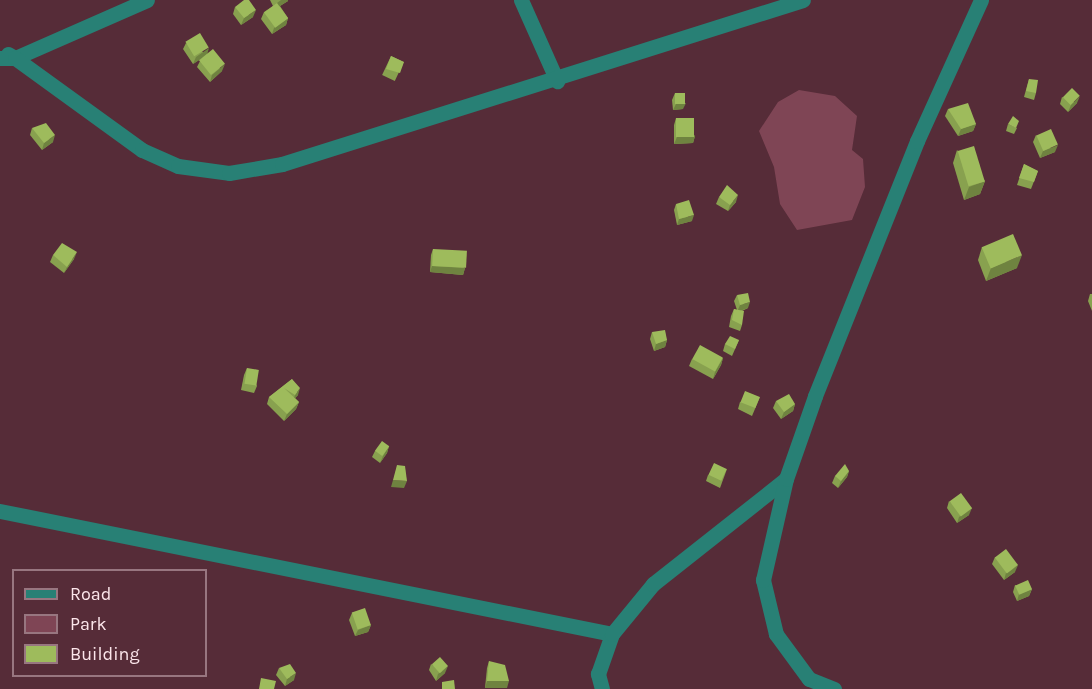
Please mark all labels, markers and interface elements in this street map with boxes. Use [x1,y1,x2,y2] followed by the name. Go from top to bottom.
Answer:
[12,569,207,677] legend
[70,583,111,605] text: Road
[70,613,107,635] text: Park
[70,643,140,665] text: Building

